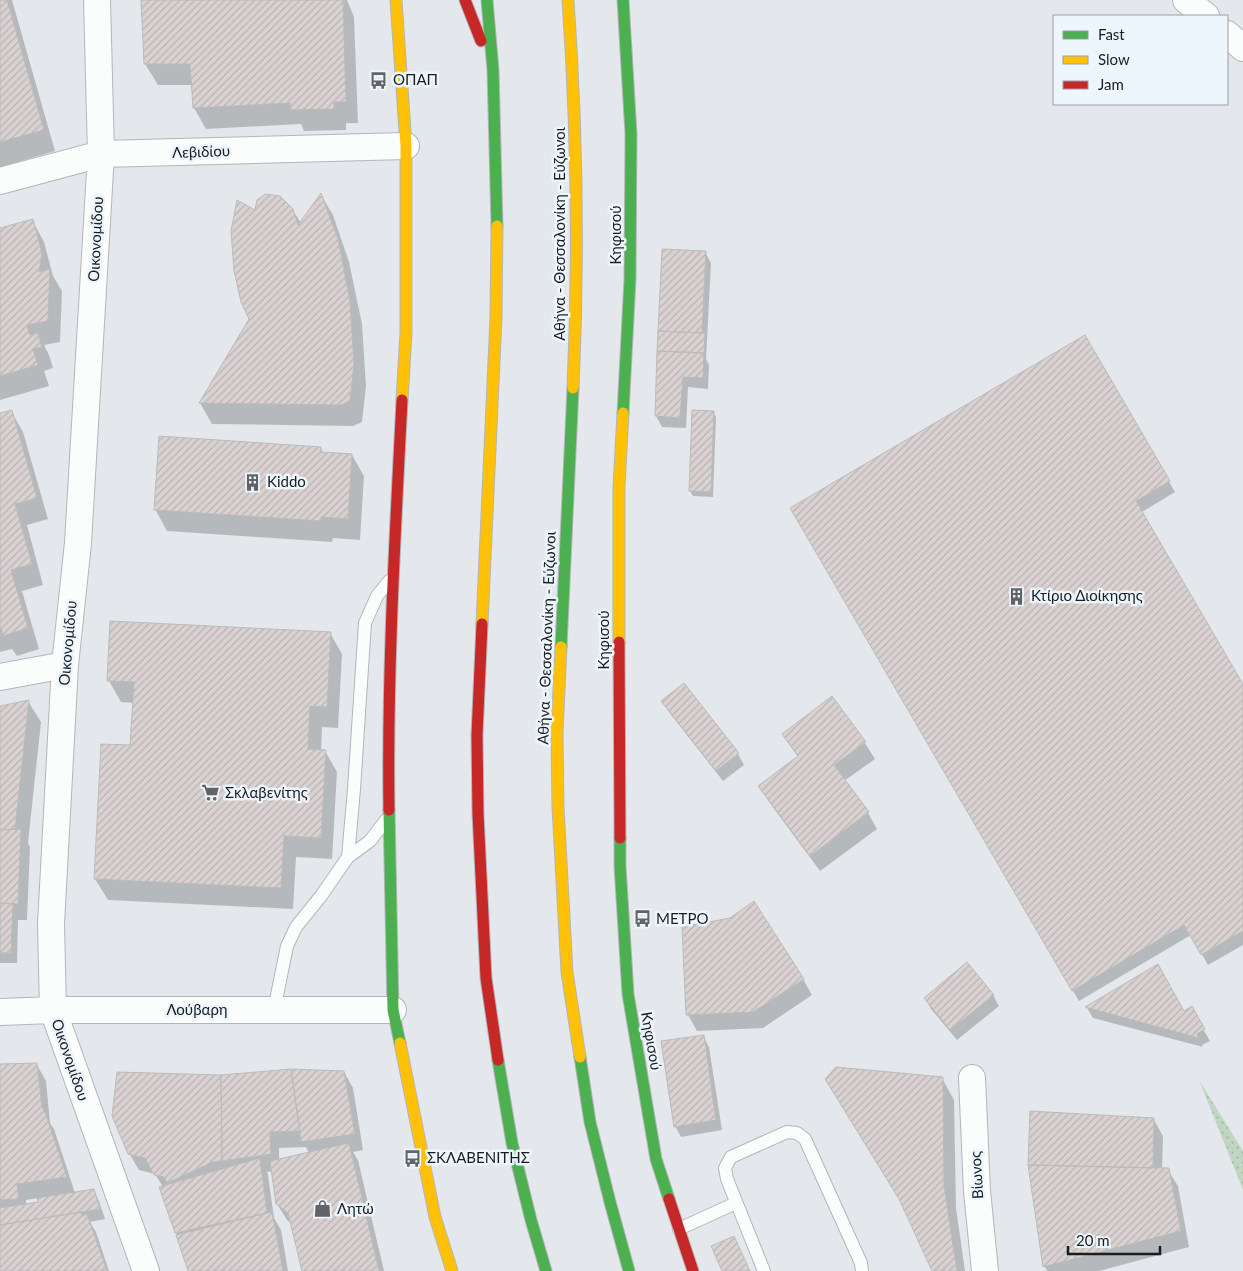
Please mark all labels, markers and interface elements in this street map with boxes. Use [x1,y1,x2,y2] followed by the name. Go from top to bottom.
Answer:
[1053,15,1228,105] legend
[1098,25,1125,43] text: Fast
[1098,50,1130,68] text: Slow
[369,70,389,90] bus stop icon: ΟΠΑΠ
[393,70,438,88] place label: ΟΠΑΠ
[1098,75,1124,93] text: Jam
[550,127,568,341] street label: Αθήνα - Θεσσαλονίκη - Εύζωνοι
[172,141,230,161] street label: Λεβιδίου
[84,196,106,282] street label: Οικονομίδου
[606,205,624,265] street label: Κηφισού
[243,472,263,492] building icon: Kiddo
[267,472,306,490] place label: Kiddo
[533,531,559,745] street label: Αθήνα - Θεσσαλονίκη - Εύζωνοι
[1007,586,1027,606] building icon: Κτίριο Διοίκησης
[1031,586,1143,604] place label: Κτίριο Διοίκησης
[54,600,80,686] street label: Οικονομίδου
[594,610,612,670] street label: Κηφισού
[201,783,221,803] supermarket icon: Σκλαβενίτης
[225,783,308,801] place label: Σκλαβενίτης
[632,909,652,929] bus stop icon: ΜΕΤΡΟ
[656,909,708,927] place label: ΜΕΤΡΟ
[166,1000,228,1018] street label: Λούβαρη
[638,1010,666,1072] street label: Κηφισού
[49,1016,93,1103] street label: Οικονομίδου
[403,1148,423,1168] bus stop icon: ΣΚΛΑΒΕΝΙΤΗΣ
[427,1148,530,1166] place label: ΣΚΛΑΒΕΝΙΤΗΣ
[966,1151,986,1199] street label: Βίωνος
[313,1199,333,1219] shop icon: Λητώ
[337,1199,374,1217] place label: Λητώ
[1068,1224,1160,1256] scale bar
[1076,1231,1110,1249] text: 20 m

